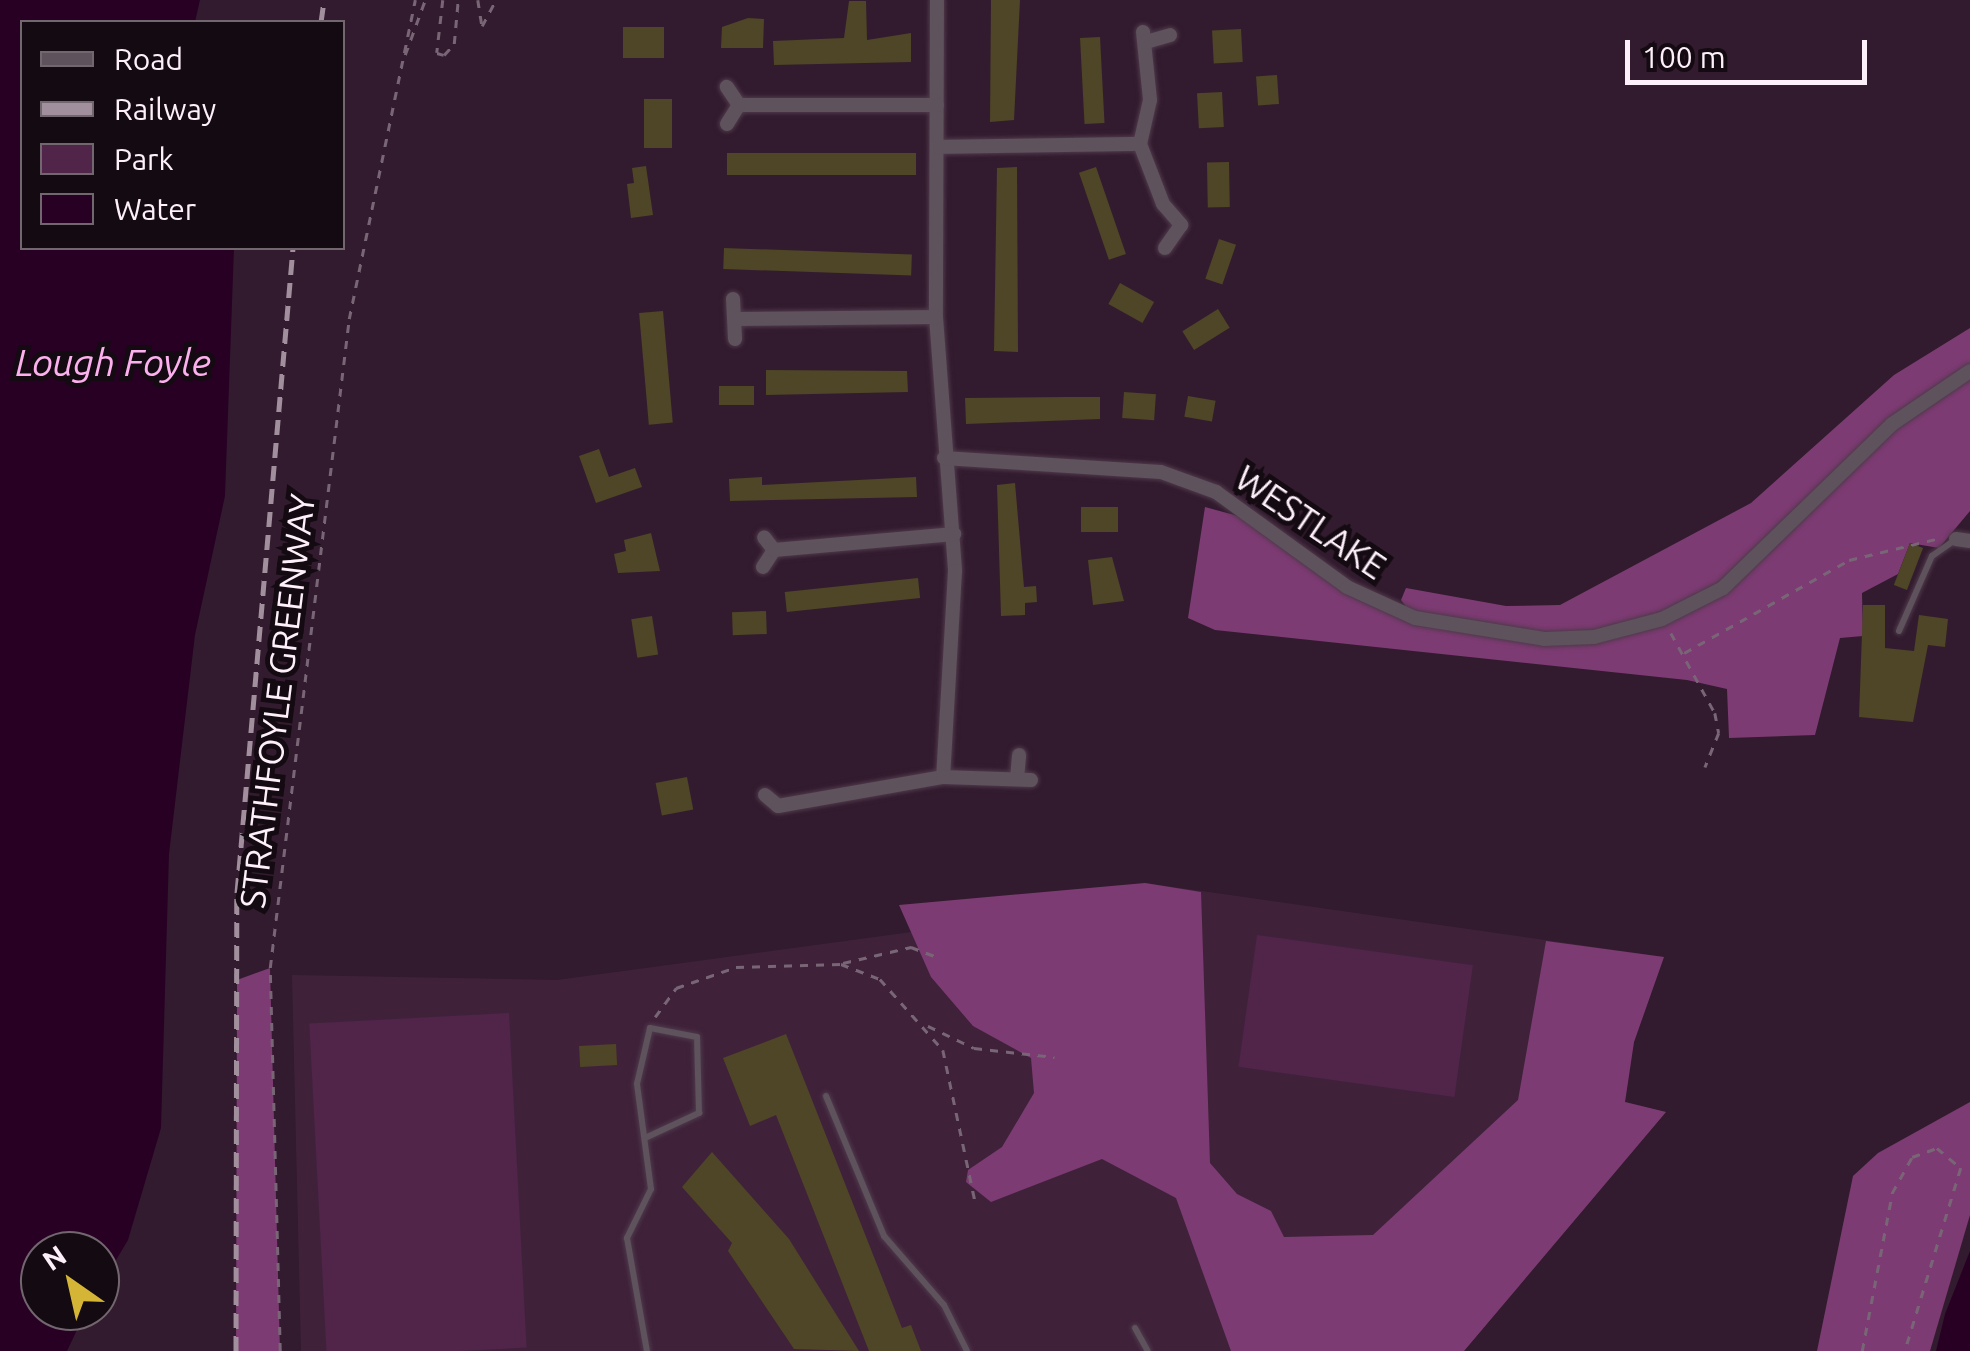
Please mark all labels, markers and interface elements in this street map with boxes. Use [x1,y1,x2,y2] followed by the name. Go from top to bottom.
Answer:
[20,20,345,250] legend
[1630,20,1872,82] scale bar
[1642,40,1726,74] text: 100 m
[114,42,183,76] text: Road
[114,92,216,126] text: Railway
[114,142,174,176] text: Park
[114,192,196,226] text: Water
[15,340,211,386] water label: Lough Foyle
[1228,456,1394,588] street label: WESTLAKE
[231,491,323,911] street label: STRATHFOYLE GREENWAY
[20,1231,120,1331] north arrow
[37,1239,71,1276] text: N

